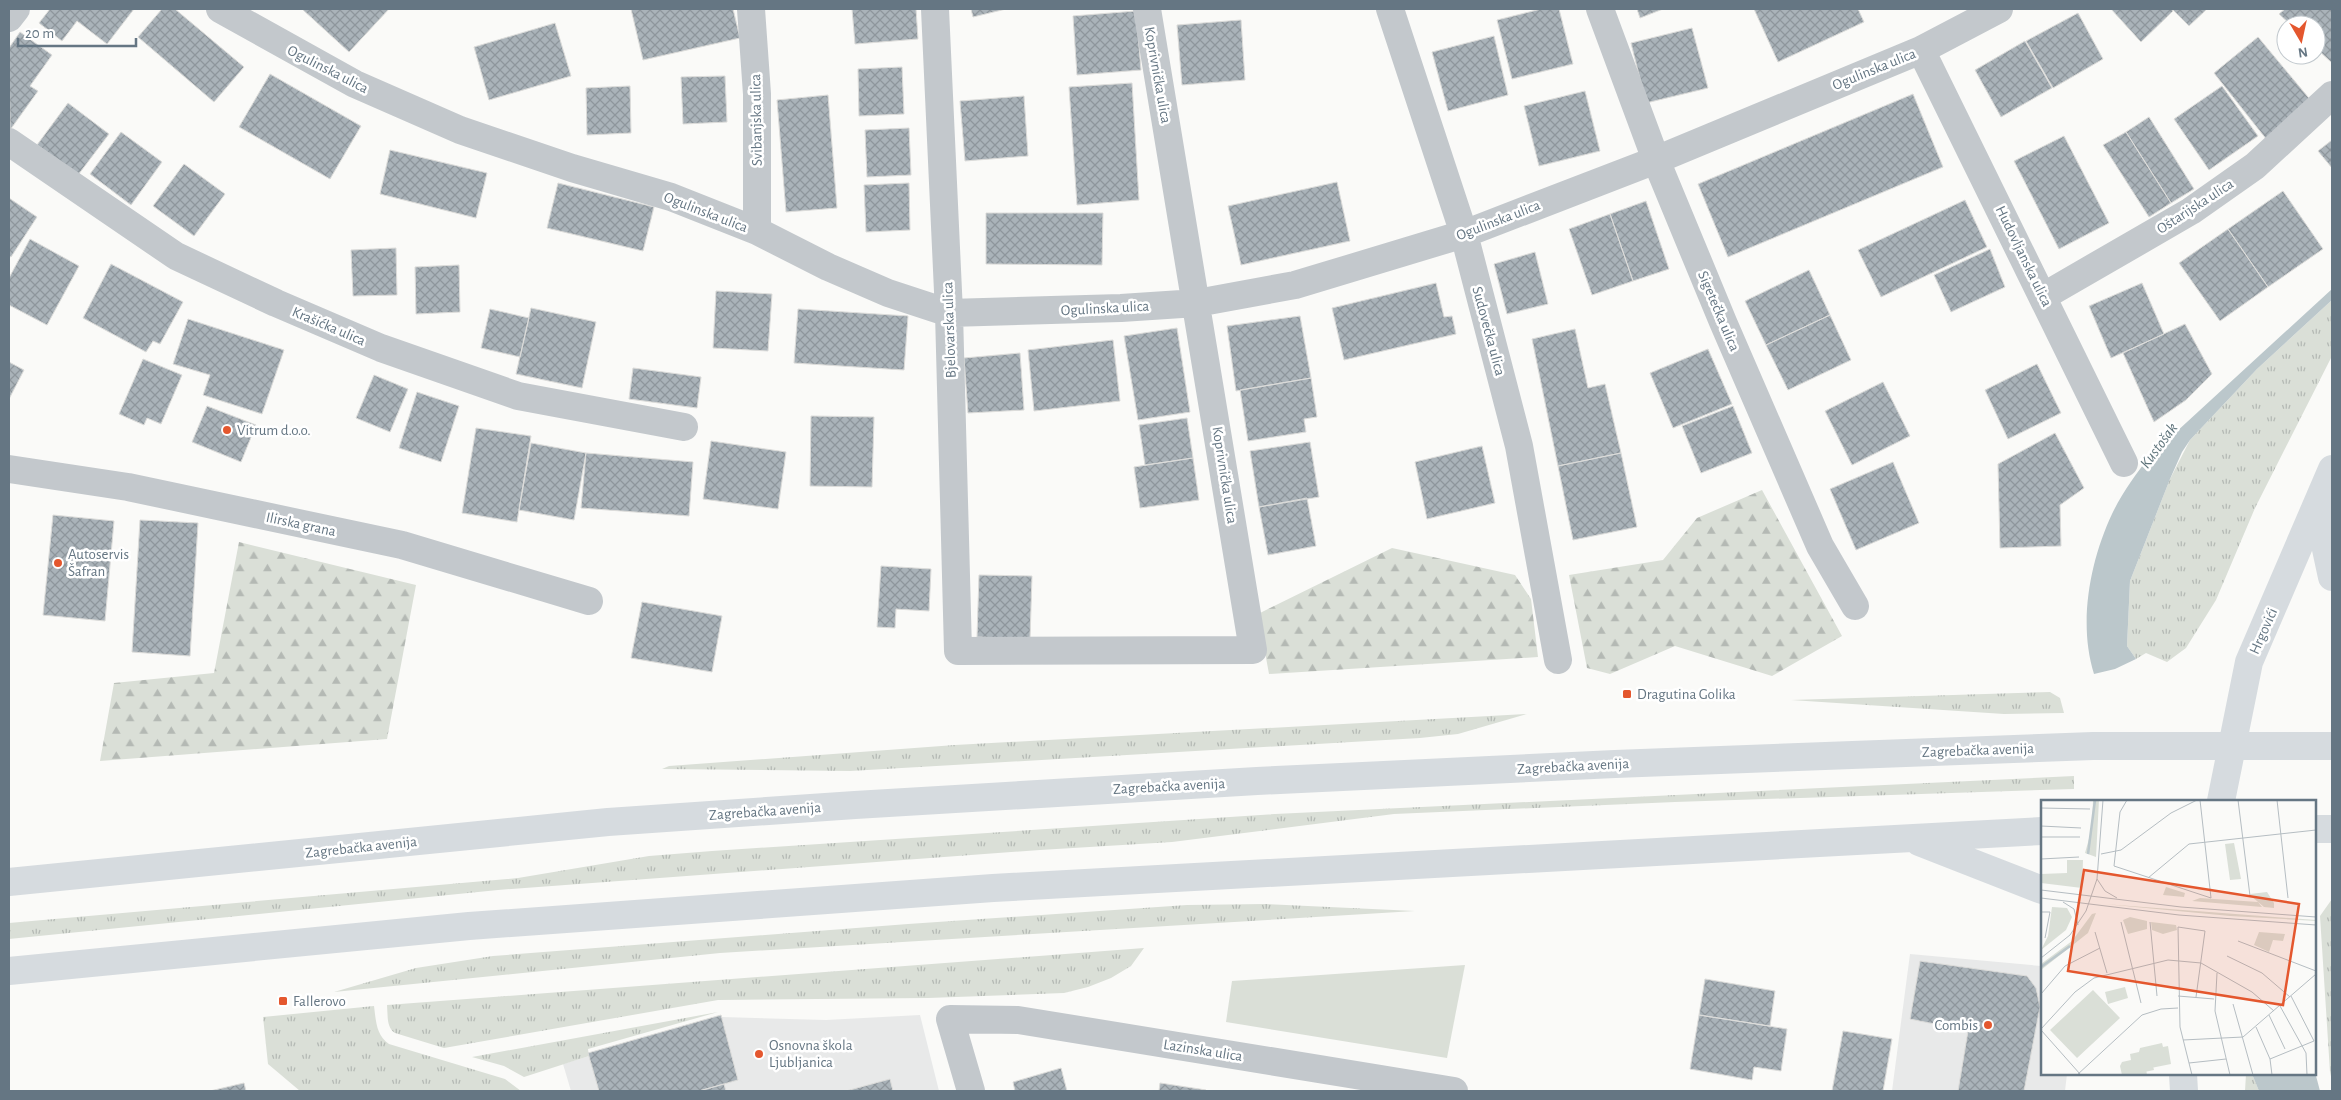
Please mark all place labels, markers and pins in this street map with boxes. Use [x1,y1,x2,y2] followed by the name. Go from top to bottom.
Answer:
[237,423,311,438] place label: Vitrum d.o.o.
[221,424,233,436] marker: Vitrum d.o.o.
[68,547,129,579] place label: Autoservis Šafran
[52,557,64,569] marker: Autoservis Šafran
[1637,687,1736,702] place label: Dragutina Golika
[1621,688,1633,700] marker: Dragutina Golika
[293,994,346,1009] place label: Fallerovo
[277,995,289,1007] marker: Fallerovo
[1934,1018,1978,1033] place label: Combis
[1982,1019,1994,1031] marker: Combis
[769,1038,853,1070] place label: Osnovna škola Ljubljanica
[753,1048,765,1060] marker: Osnovna škola Ljubljanica

